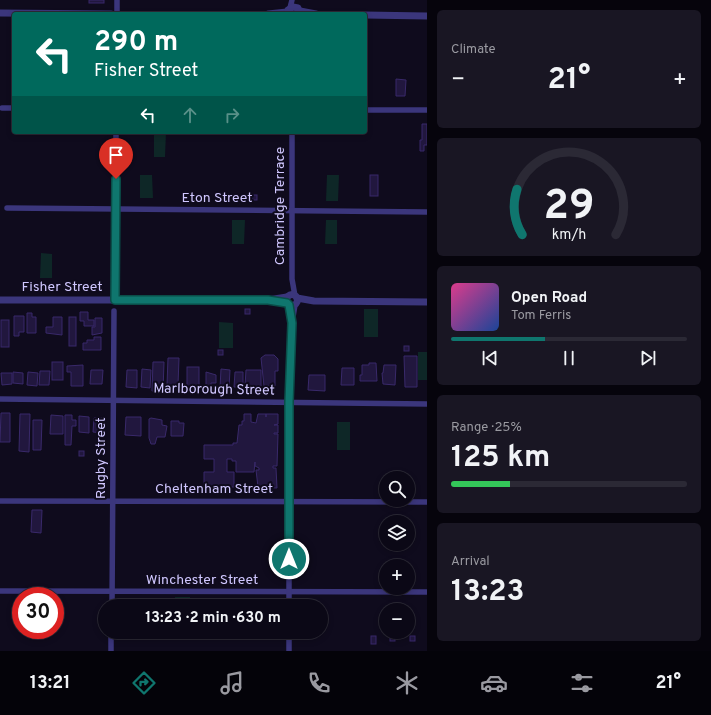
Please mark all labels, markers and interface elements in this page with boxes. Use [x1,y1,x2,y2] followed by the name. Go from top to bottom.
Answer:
[94,25,178,61] text: 290 m
[28,28,80,80] icon: left
[451,42,496,58] text: Climate
[94,60,198,83] text: Fisher Street
[548,62,590,99] text: 21°
[451,67,465,94] text: −
[673,67,687,94] text: +
[137,104,159,126] icon: left
[179,104,201,126] icon: ahead
[221,104,243,126] icon: right
[99,138,133,179] pin
[105,144,127,166] icon: arrive
[272,147,289,265] street label: Cambridge Terrace
[544,181,595,234] text: 29
[182,190,252,207] street label: Eton Street
[552,226,586,244] text: km/h
[21,279,103,296] street label: Fisher Street
[511,289,587,308] text: Open Road
[511,308,571,324] text: Tom Ferris
[479,347,501,369] icon: previous
[558,347,580,369] icon: pause
[637,347,659,369] icon: next
[153,380,275,400] street label: Marlborough Street
[93,417,110,499] street label: Rugby Street
[451,420,522,436] text: Range · 25%
[451,440,550,477] text: 125 km
[379,471,415,639] map controls
[379,471,415,507] button: search
[155,481,273,498] street label: Cheltenham Street
[379,515,415,551] button: layers
[268,538,310,580] position arrow
[451,554,490,570] text: Arrival
[379,559,415,595] button: +
[146,572,258,589] street label: Winchester Street
[451,574,525,611] text: 13:23
[12,587,64,639] speed limit sign: 30
[379,603,415,639] button: −
[145,609,281,628] text: 13:23 · 2 min · 630 m
[130,669,158,697] icon: directions
[218,669,246,697] icon: music
[305,669,333,697] icon: phone
[393,669,421,697] icon: climate
[480,669,508,697] icon: car
[568,669,596,697] icon: filters
[30,672,70,695] text: 13:21
[655,672,681,695] text: 21°

